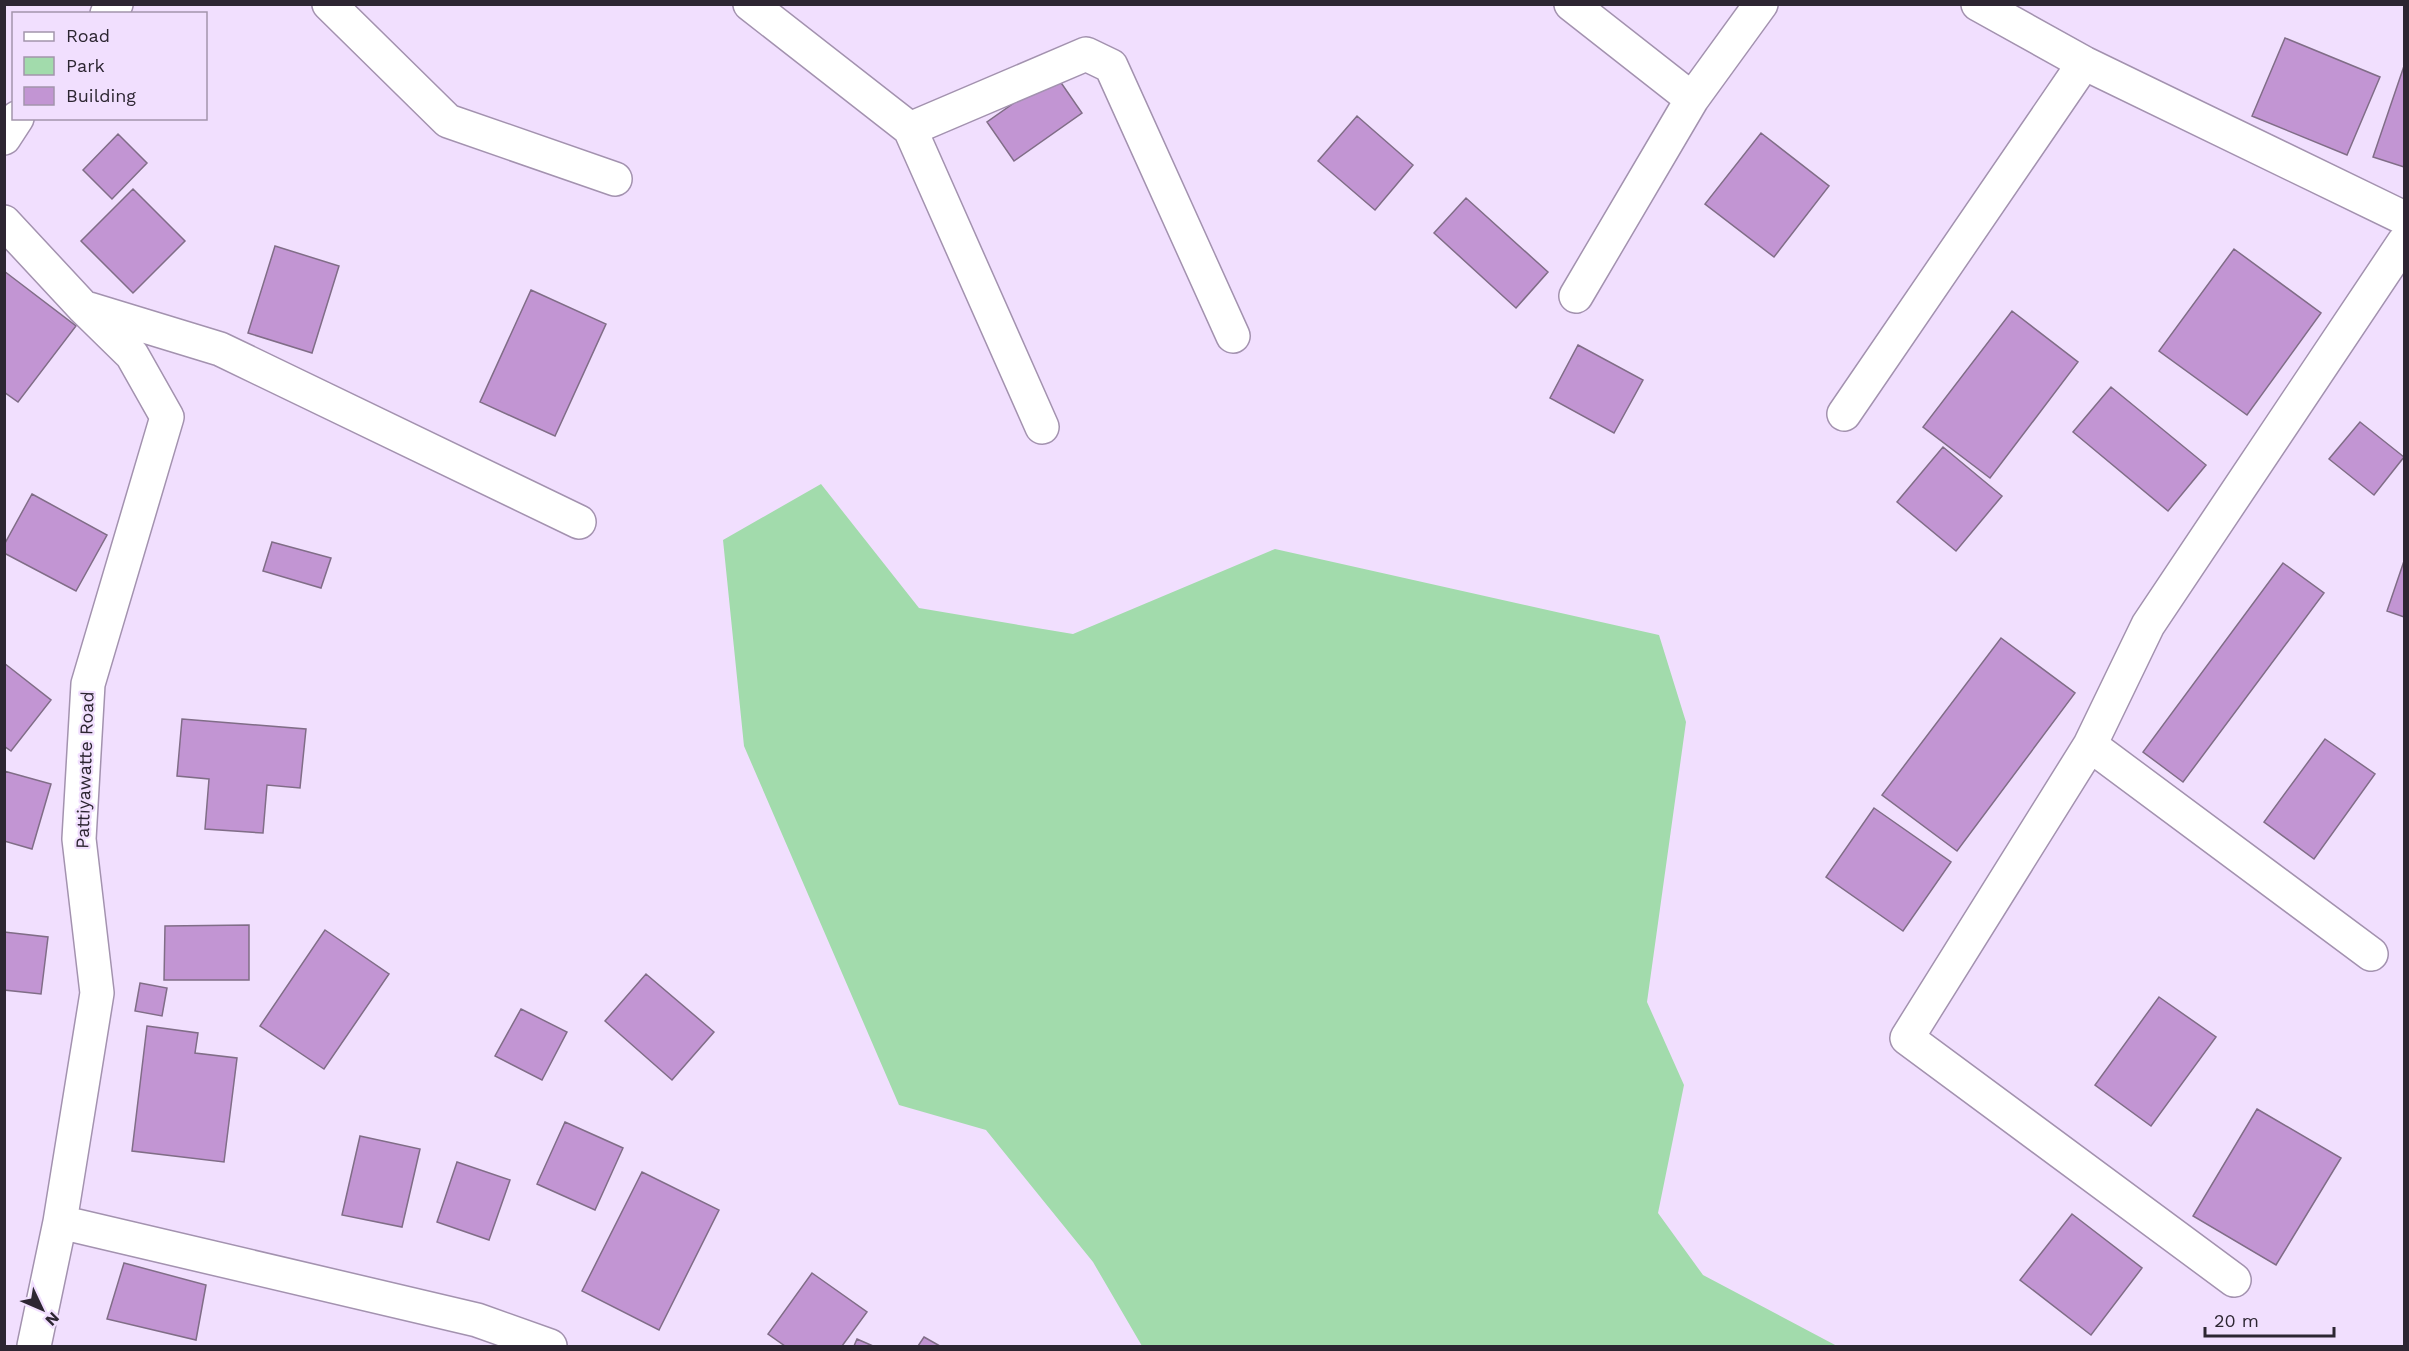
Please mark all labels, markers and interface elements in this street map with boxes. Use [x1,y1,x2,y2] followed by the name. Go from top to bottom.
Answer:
[12,12,207,120] legend
[66,25,110,46] text: Road
[66,55,105,76] text: Park
[66,85,136,106] text: Building
[71,691,98,849] street label: Pattiyawatte Road
[12,1279,72,1339] north arrow
[2205,1300,2334,1338] scale bar
[41,1308,63,1330] text: N
[2214,1310,2259,1331] text: 20 m

